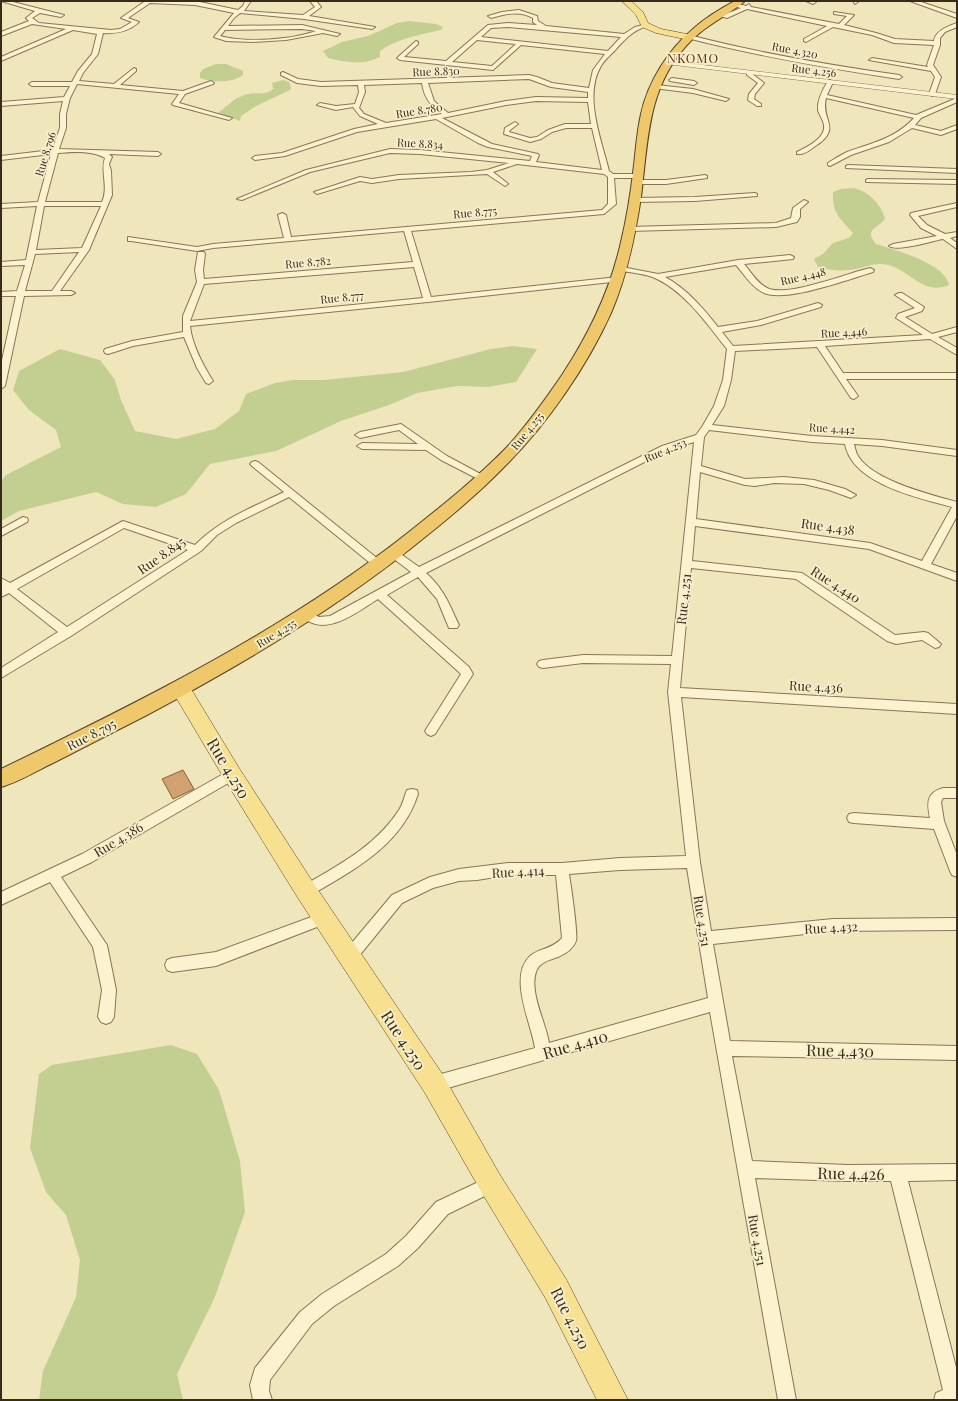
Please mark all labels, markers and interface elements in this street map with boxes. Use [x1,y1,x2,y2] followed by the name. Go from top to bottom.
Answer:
[771,38,820,62] street label: Rue 4.320
[667,49,719,66] district label: NKOMO
[791,60,838,80] street label: Rue 4.256
[412,63,460,79] street label: Rue 8.830
[395,99,444,121] street label: Rue 8.780
[31,129,59,178] street label: Rue 8.796
[396,134,444,152] street label: Rue 8.834
[453,203,498,221] street label: Rue 8.775
[285,253,331,271] street label: Rue 8.782
[779,263,828,289] street label: Rue 4.448
[319,287,365,307] street label: Rue 8.777
[820,323,868,341] street label: Rue 4.446
[507,409,547,453] street label: Rue 4.255
[809,419,855,437] street label: Rue 4.442
[642,434,688,466] street label: Rue 4.253
[800,514,856,538] street label: Rue 4.438
[134,532,188,578] street label: Rue 8.845
[808,562,864,606] street label: Rue 4.440
[672,572,694,626] street label: Rue 4.251
[253,615,299,651] street label: Rue 4.255
[789,676,844,696] street label: Rue 4.436
[63,714,119,754] street label: Rue 8.795
[203,734,255,802] street label: Rue 4.250
[90,818,146,860] street label: Rue 4.386
[491,861,545,881] street label: Rue 4.414
[691,894,715,948] street label: Rue 4.251
[804,917,858,937] street label: Rue 4.432
[377,1006,431,1074] street label: Rue 4.250
[540,1025,610,1063] street label: Rue 4.410
[806,1039,874,1061] street label: Rue 4.430
[817,1162,885,1184] street label: Rue 4.426
[745,1213,771,1267] street label: Rue 4.251
[546,1283,596,1353] street label: Rue 4.250

